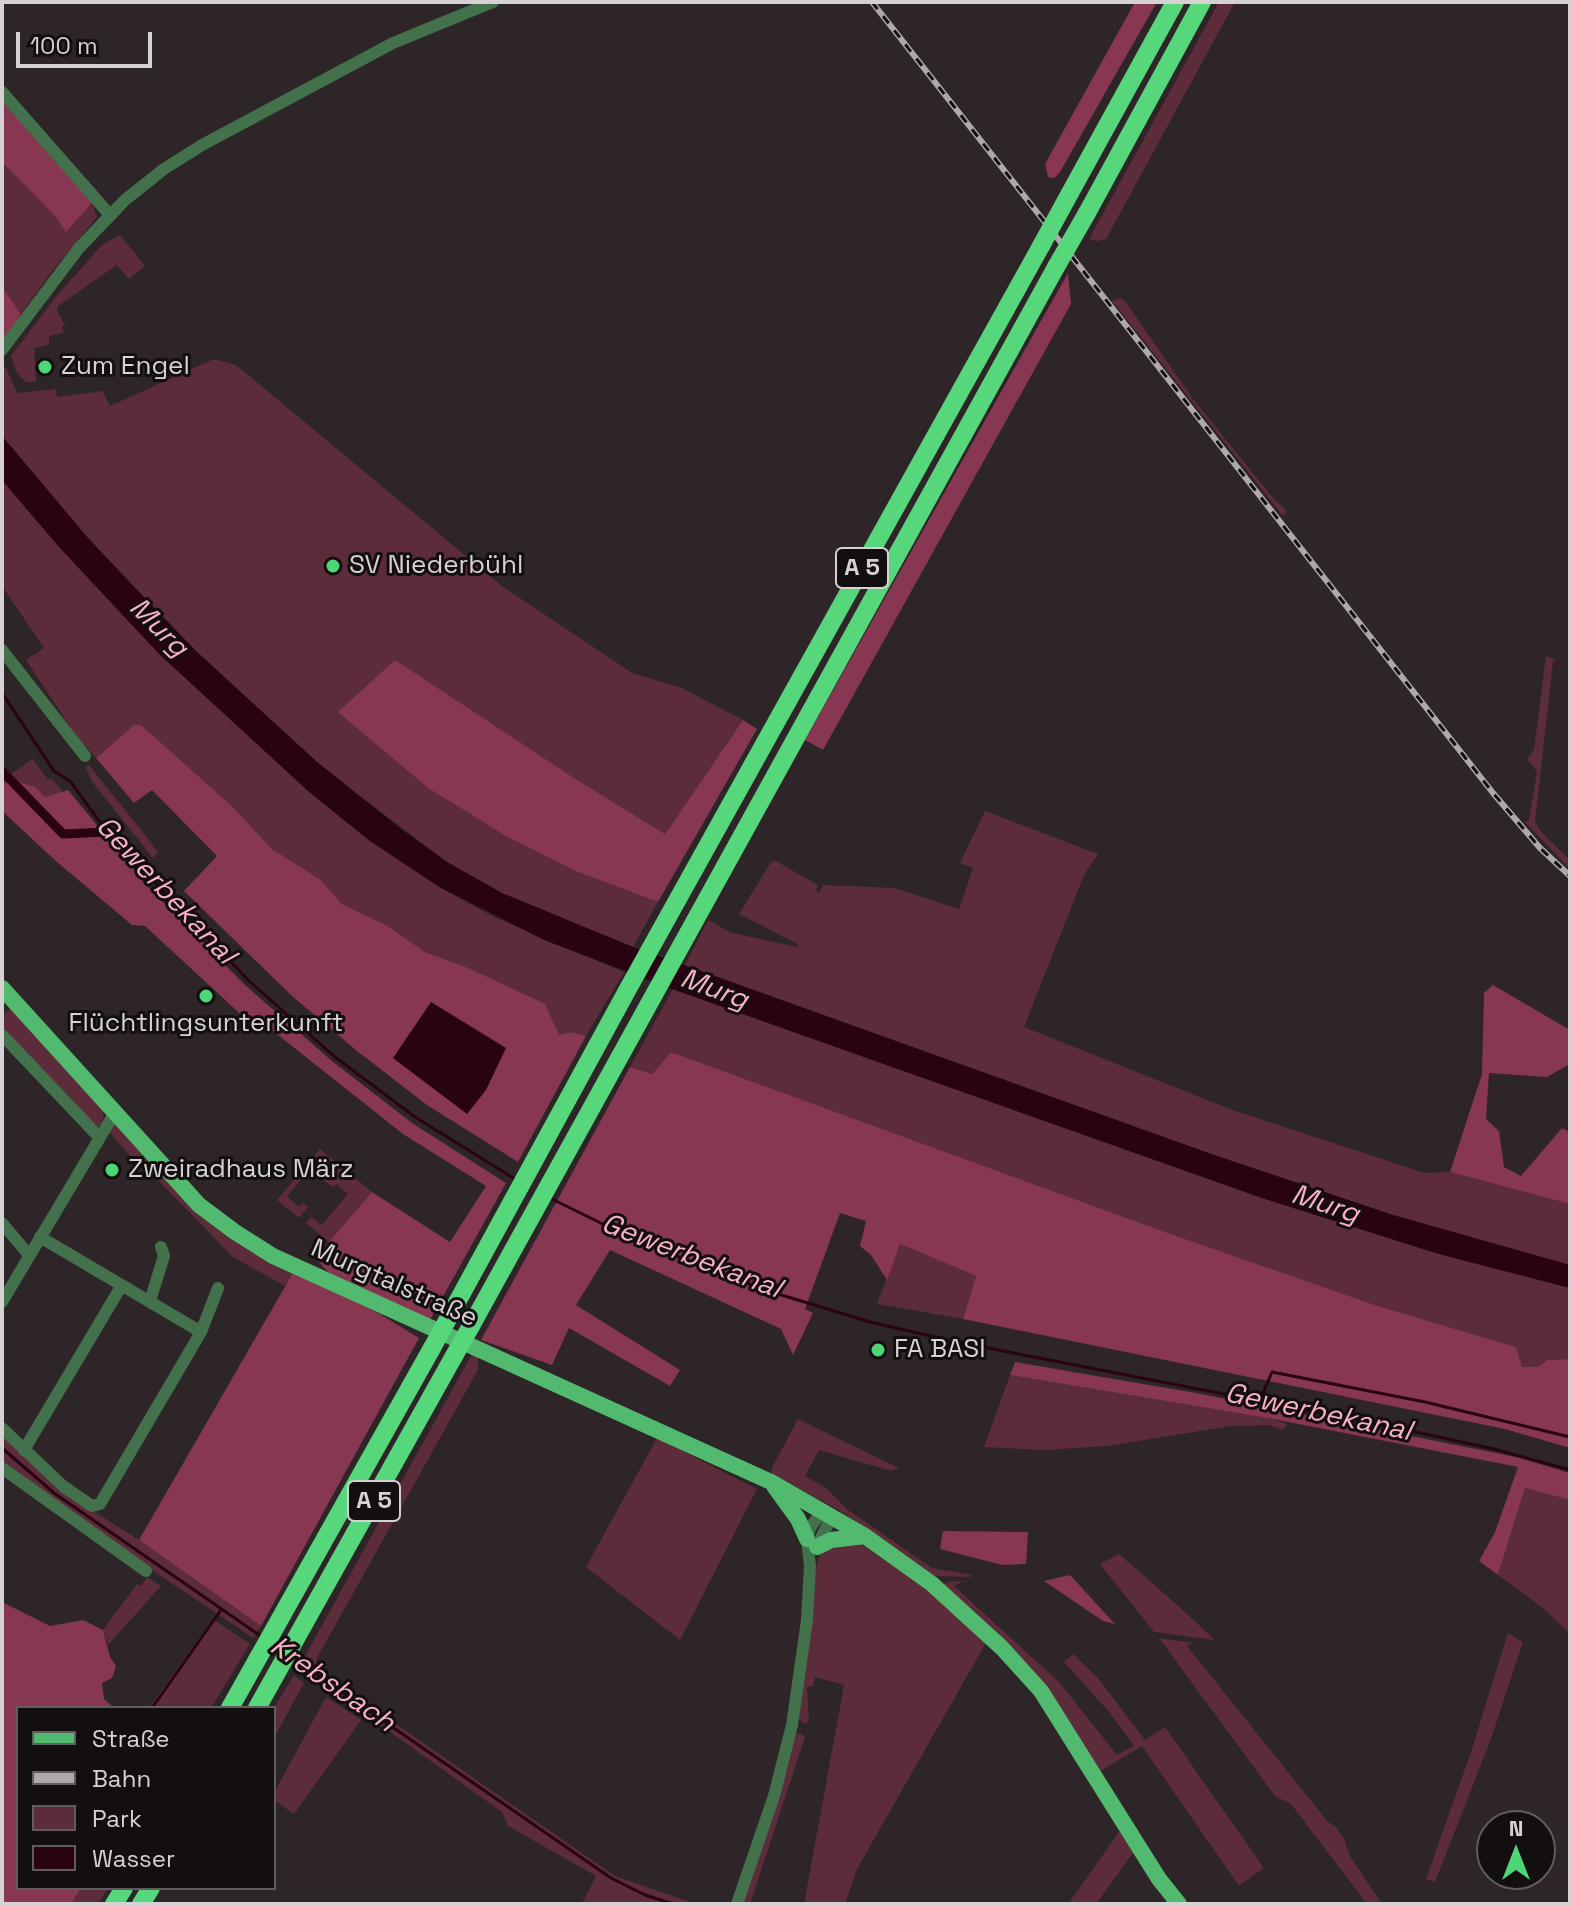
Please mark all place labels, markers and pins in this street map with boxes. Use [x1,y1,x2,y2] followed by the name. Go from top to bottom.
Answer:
[61,351,190,383] place label: Zum Engel
[36,358,54,376] marker: Zum Engel
[349,550,523,582] place label: SV Niederbühl
[324,557,342,575] marker: SV Niederbühl
[197,987,215,1005] marker: Flüchtlingsunterkunft
[68,1008,344,1040] place label: Flüchtlingsunterkunft
[128,1154,353,1186] place label: Zweiradhaus März
[103,1161,121,1179] marker: Zweiradhaus März
[894,1334,986,1366] place label: FA BASI
[869,1341,887,1359] marker: FA BASI

